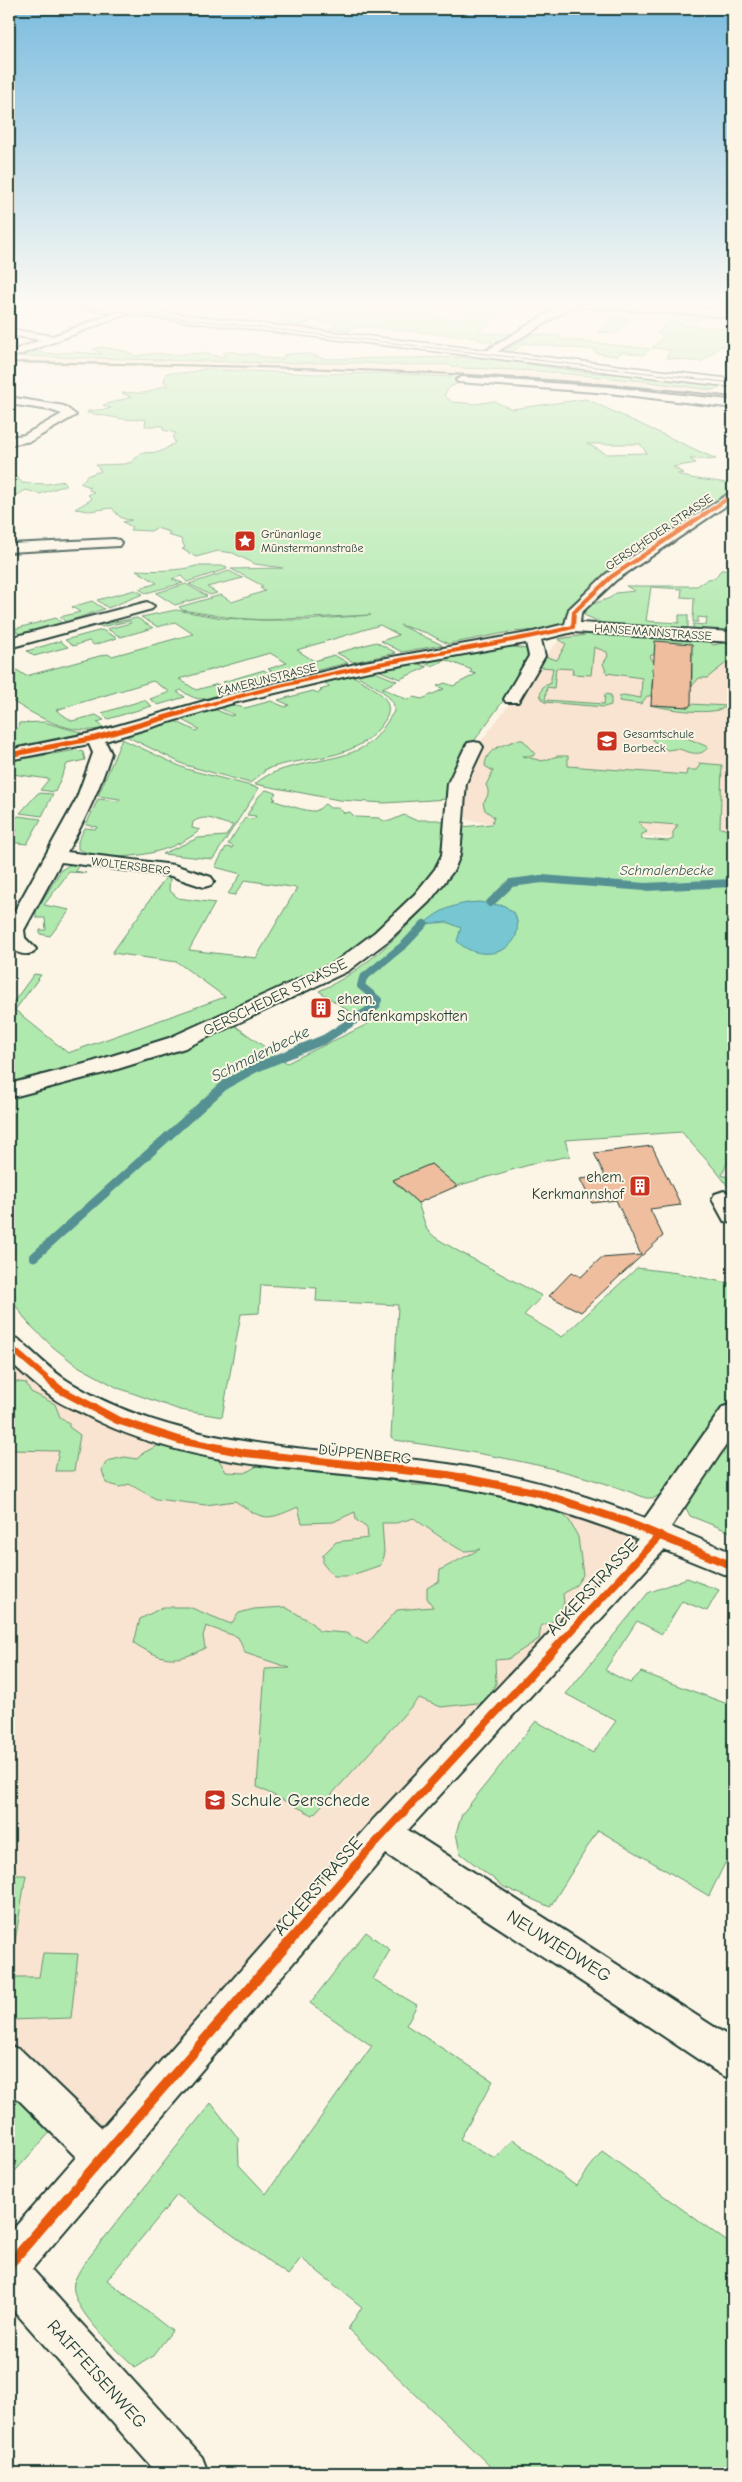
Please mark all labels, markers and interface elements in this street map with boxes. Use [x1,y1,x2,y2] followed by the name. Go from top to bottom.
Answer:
[603,491,715,573] street label: GERSCHEDER STRASSE
[261,527,364,555] place label: Grünanlage Münstermannstraße
[233,529,257,553] place icon: Grünanlage Münstermannstraße
[594,621,712,643] street label: HANSEMANNSTRASSE
[216,660,318,698] street label: KAMERUNSTRASSE
[623,727,694,755] place label: Gesamtschule Borbeck
[595,729,619,753] school or university icon: Gesamtschule Borbeck
[90,854,172,878] street label: WOLTERSBERG
[620,862,714,879] water label: Schmalenbecke
[200,954,350,1040] street label: GERSCHEDER STRASSE
[337,990,468,1025] place label: ehem. Schafenkampskotten
[309,996,333,1020] building icon: ehem. Schafenkampskotten
[208,1022,313,1085] water label: Schmalenbecke
[532,1168,625,1203] place label: ehem. Kerkmannshof
[628,1174,652,1198] building icon: ehem. Kerkmannshof
[318,1440,413,1468] street label: DÜPPENBERG
[542,1535,643,1640] street label: ACKERSTRASSE
[203,1788,227,1812] school or university icon: Schule Gerschede
[231,1790,370,1811] place label: Schule Gerschede
[270,1832,367,1940] street label: ACKERSTRASSE
[503,1906,615,1987] street label: NEUWIEDWEG
[42,2316,151,2433] street label: RAIFFEISENWEG

